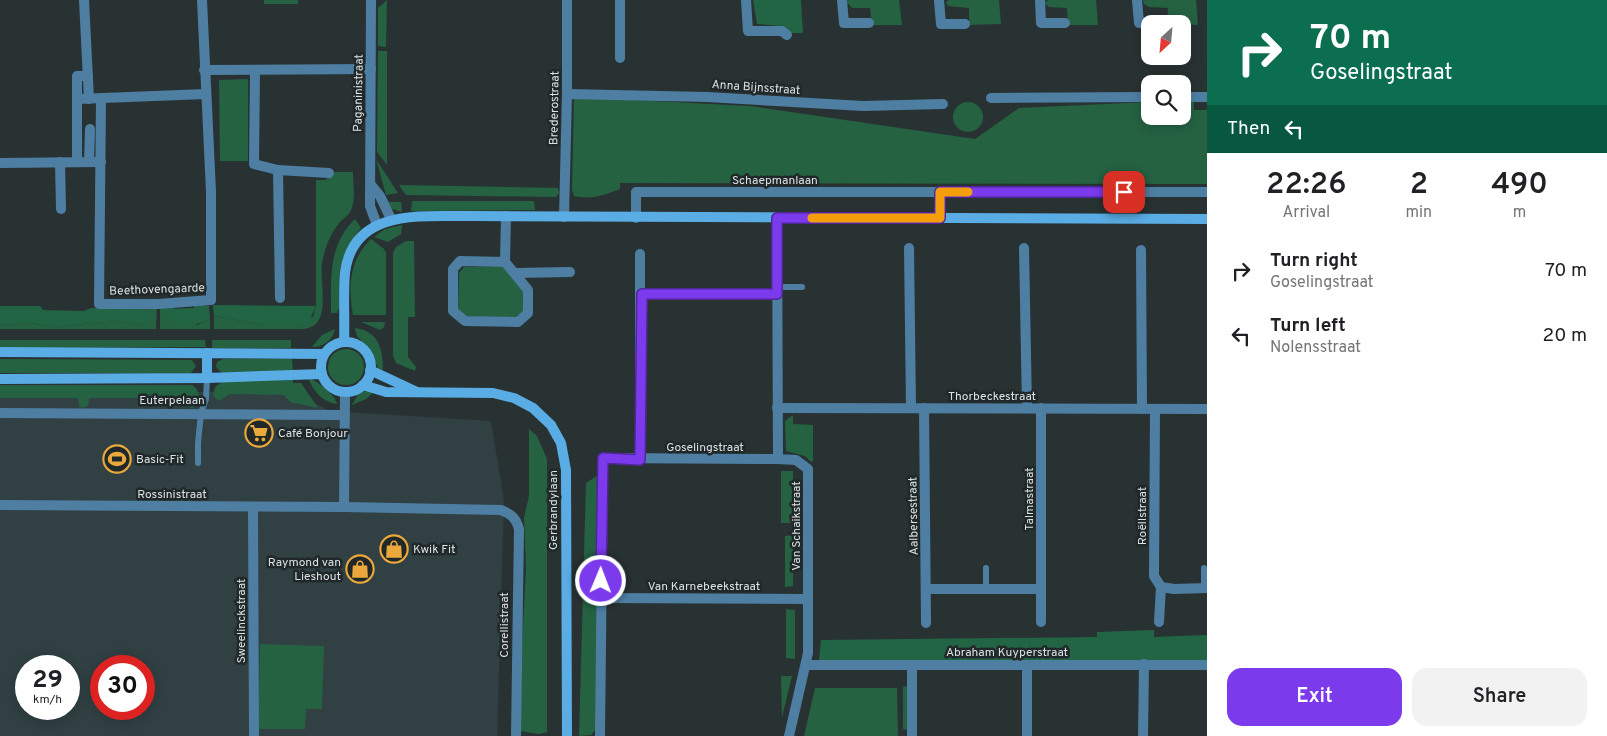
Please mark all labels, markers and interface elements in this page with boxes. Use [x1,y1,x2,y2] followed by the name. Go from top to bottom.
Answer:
[1141,15,1191,65] north arrow
[1141,15,1191,125] map controls
[1310,17,1391,61] text: 70 m
[1227,20,1292,85] icon: right
[350,54,368,132] street label: Paganinistraat
[1310,60,1452,87] text: Goselingstraat
[546,71,564,145] street label: Brederostraat
[1141,75,1191,125] button: search
[711,77,801,99] street label: Anna Bijnsstraat
[1280,115,1308,143] icon: left
[1227,117,1270,141] text: Then
[1266,167,1346,204] text: 22:26
[1410,167,1428,204] text: 2
[1491,167,1548,204] text: 490
[1103,171,1145,213] pin
[732,173,818,189] street label: Schaepmanlaan
[1110,178,1138,206] icon: arrive
[1282,203,1330,223] text: Arrival
[1406,203,1432,223] text: min
[1513,203,1526,223] text: m
[1270,249,1358,273] text: Turn right
[1227,257,1255,285] icon: right
[1545,259,1587,283] text: 70 m
[1270,273,1374,293] text: Goselingstraat
[109,280,205,300] street label: Beethovengaarde
[1270,314,1346,338] text: Turn left
[1227,322,1255,350] icon: left
[1543,324,1587,348] text: 20 m
[1270,338,1361,358] text: Nolensstraat
[948,389,1036,405] street label: Thorbeckestraat
[139,393,205,409] street label: Euterpelaan
[244,418,274,448] supermarket icon: Café Bonjour
[278,426,348,442] place label: Café Bonjour
[666,440,744,456] street label: Goselingstraat
[102,444,132,474] sports icon: Basic-Fit
[136,452,184,468] place label: Basic-Fit
[1022,467,1038,531] street label: Talmastraat
[546,470,562,550] street label: Gerbrandylaan
[905,477,923,555] street label: Aalbersestraat
[789,481,805,571] street label: Van Schaikstraat
[137,487,207,503] street label: Rossinistraat
[1135,487,1151,545] street label: Roëllstraat
[379,534,409,564] shop icon: Kwik Fit
[413,542,456,558] place label: Kwik Fit
[345,554,375,584] shop icon: Raymond van Lieshout
[574,554,626,606] position arrow
[268,555,341,585] place label: Raymond van Lieshout
[234,579,250,663] street label: Sweelinckstraat
[648,579,760,595] street label: Van Karnebeekstraat
[497,592,513,658] street label: Corellistraat
[946,645,1068,661] street label: Abraham Kuyperstraat
[90,655,155,720] speed limit sign: 30
[32,665,63,697] text: 29
[1227,668,1402,726] button: Exit
[1412,668,1587,726] button: Share
[33,692,62,708] text: km/h

